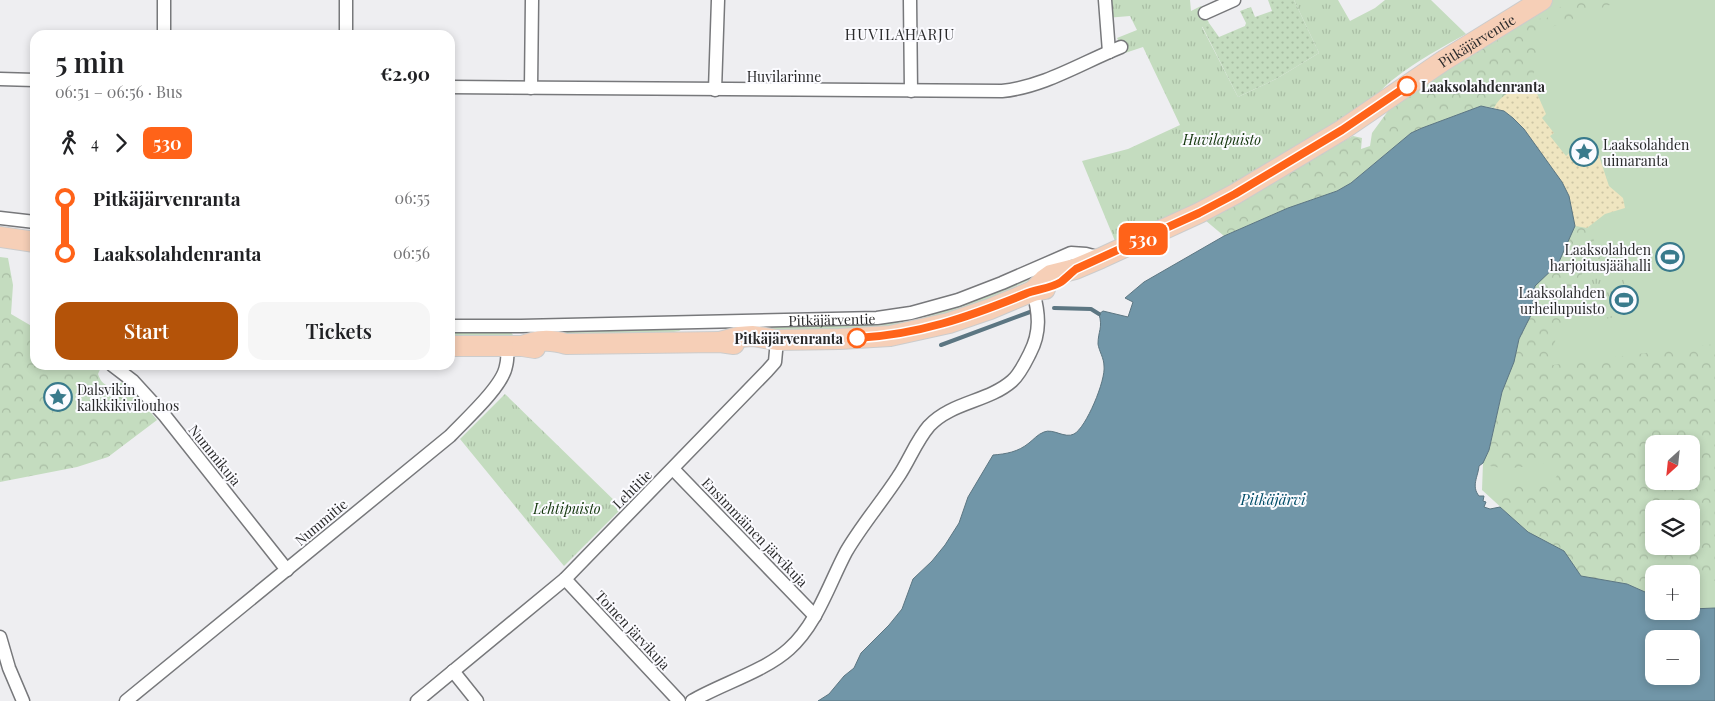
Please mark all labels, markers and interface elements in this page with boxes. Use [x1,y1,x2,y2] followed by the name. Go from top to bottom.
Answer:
[1434,9,1519,71] street label: Pitkäjärventie
[845,24,955,44] district label: HUVILAHARJU
[55,43,125,80] text: 5 min
[380,60,430,86] text: €2.90
[747,67,821,86] street label: Huvilarinne
[1397,76,1417,96] marker: Laaksolahdenranta
[1421,77,1546,96] place label: Laaksolahdenranta
[55,81,182,102] text: 06:51 – 06:56 · Bus
[55,129,83,157] icon: walk
[107,129,135,157] icon: forward
[1182,130,1261,149] park label: Huvilapuisto
[153,131,182,155] text: 530
[91,132,99,153] text: 4
[1603,135,1690,170] place label: Laaksolahden uimaranta
[1569,137,1599,167] place icon: Laaksolahden uimaranta
[93,185,241,211] text: Pitkäjärvenranta
[395,187,430,208] text: 06:55
[1114,223,1172,255] line badge: 530
[1129,227,1157,251] text: 530
[93,240,261,266] text: Laaksolahdenranta
[1550,240,1652,275] place label: Laaksolahden harjoitusjäähalli
[393,242,430,263] text: 06:56
[1655,242,1685,272] sports icon: Laaksolahden harjoitusjäähalli
[1519,283,1606,318] place label: Laaksolahden urheilupuisto
[1609,285,1639,315] sports icon: Laaksolahden urheilupuisto
[55,302,238,360] button: Start
[248,302,430,360] button: Tickets
[788,309,876,329] street label: Pitkäjärventie
[847,328,867,348] marker: Pitkäjärvenranta
[734,329,844,348] place label: Pitkäjärvenranta
[77,380,179,415] place label: Dalsvikin kalkkikivilouhos
[43,382,73,412] place icon: Dalsvikin kalkkikivilouhos
[185,421,245,489] street label: Nummikuja
[1645,435,1700,490] north arrow
[1645,435,1700,685] map controls
[608,465,656,513] street label: Lehtitie
[698,473,812,591] street label: Ensimmäinen järvikuja
[1240,489,1306,509] water label: Pitkäjärvi
[291,494,351,550] street label: Nummitie
[532,499,601,518] park label: Lehtipuisto
[1645,500,1700,555] button: layers
[1645,565,1700,620] button: +
[591,586,675,674] street label: Toinen järvikuja
[1645,630,1700,685] button: −

